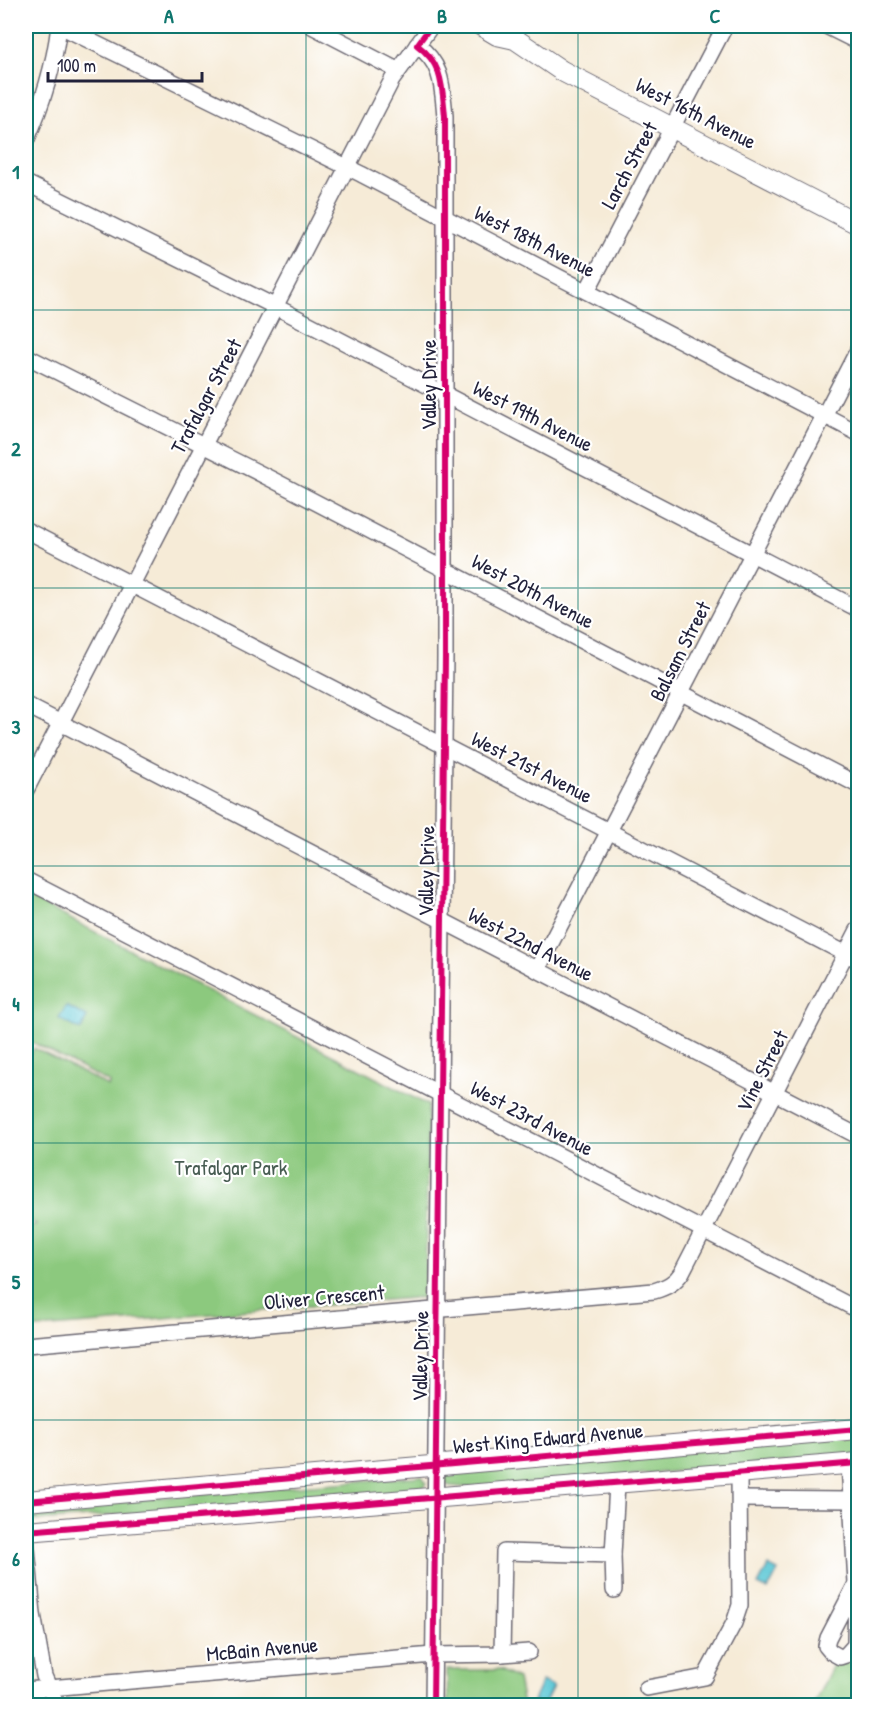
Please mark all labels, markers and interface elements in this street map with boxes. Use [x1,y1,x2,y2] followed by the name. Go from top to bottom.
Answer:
[164,2,174,29] text: A
[437,2,447,29] text: B
[710,2,721,29] text: C
[48,45,202,83] scale bar
[57,53,96,78] text: 100 m
[631,70,761,156] street label: West 16th Avenue
[594,116,664,214] street label: Larch Street
[12,158,20,185] text: 1
[469,198,601,284] street label: West 18th Avenue
[163,332,249,459] street label: Trafalgar Street
[414,340,443,430] street label: Valley Drive
[468,373,598,459] street label: West 19th Avenue
[11,435,21,462] text: 2
[467,547,599,635] street label: West 20th Avenue
[642,595,718,706] street label: Balsam Street
[12,713,21,740] text: 3
[466,724,598,810] street label: West 21st Avenue
[411,825,441,917] street label: Valley Drive
[463,900,599,988] street label: West 22nd Avenue
[12,990,20,1017] text: 4
[729,1024,795,1117] street label: Vine Street
[466,1074,598,1162] street label: West 23rd Avenue
[174,1153,288,1182] park label: Trafalgar Park
[12,1268,21,1295] text: 5
[263,1277,386,1317] street label: Oliver Crescent
[405,1310,435,1402] street label: Valley Drive
[452,1415,644,1461] street label: West King Edward Avenue
[12,1545,20,1572] text: 6
[205,1630,319,1668] street label: McBain Avenue

